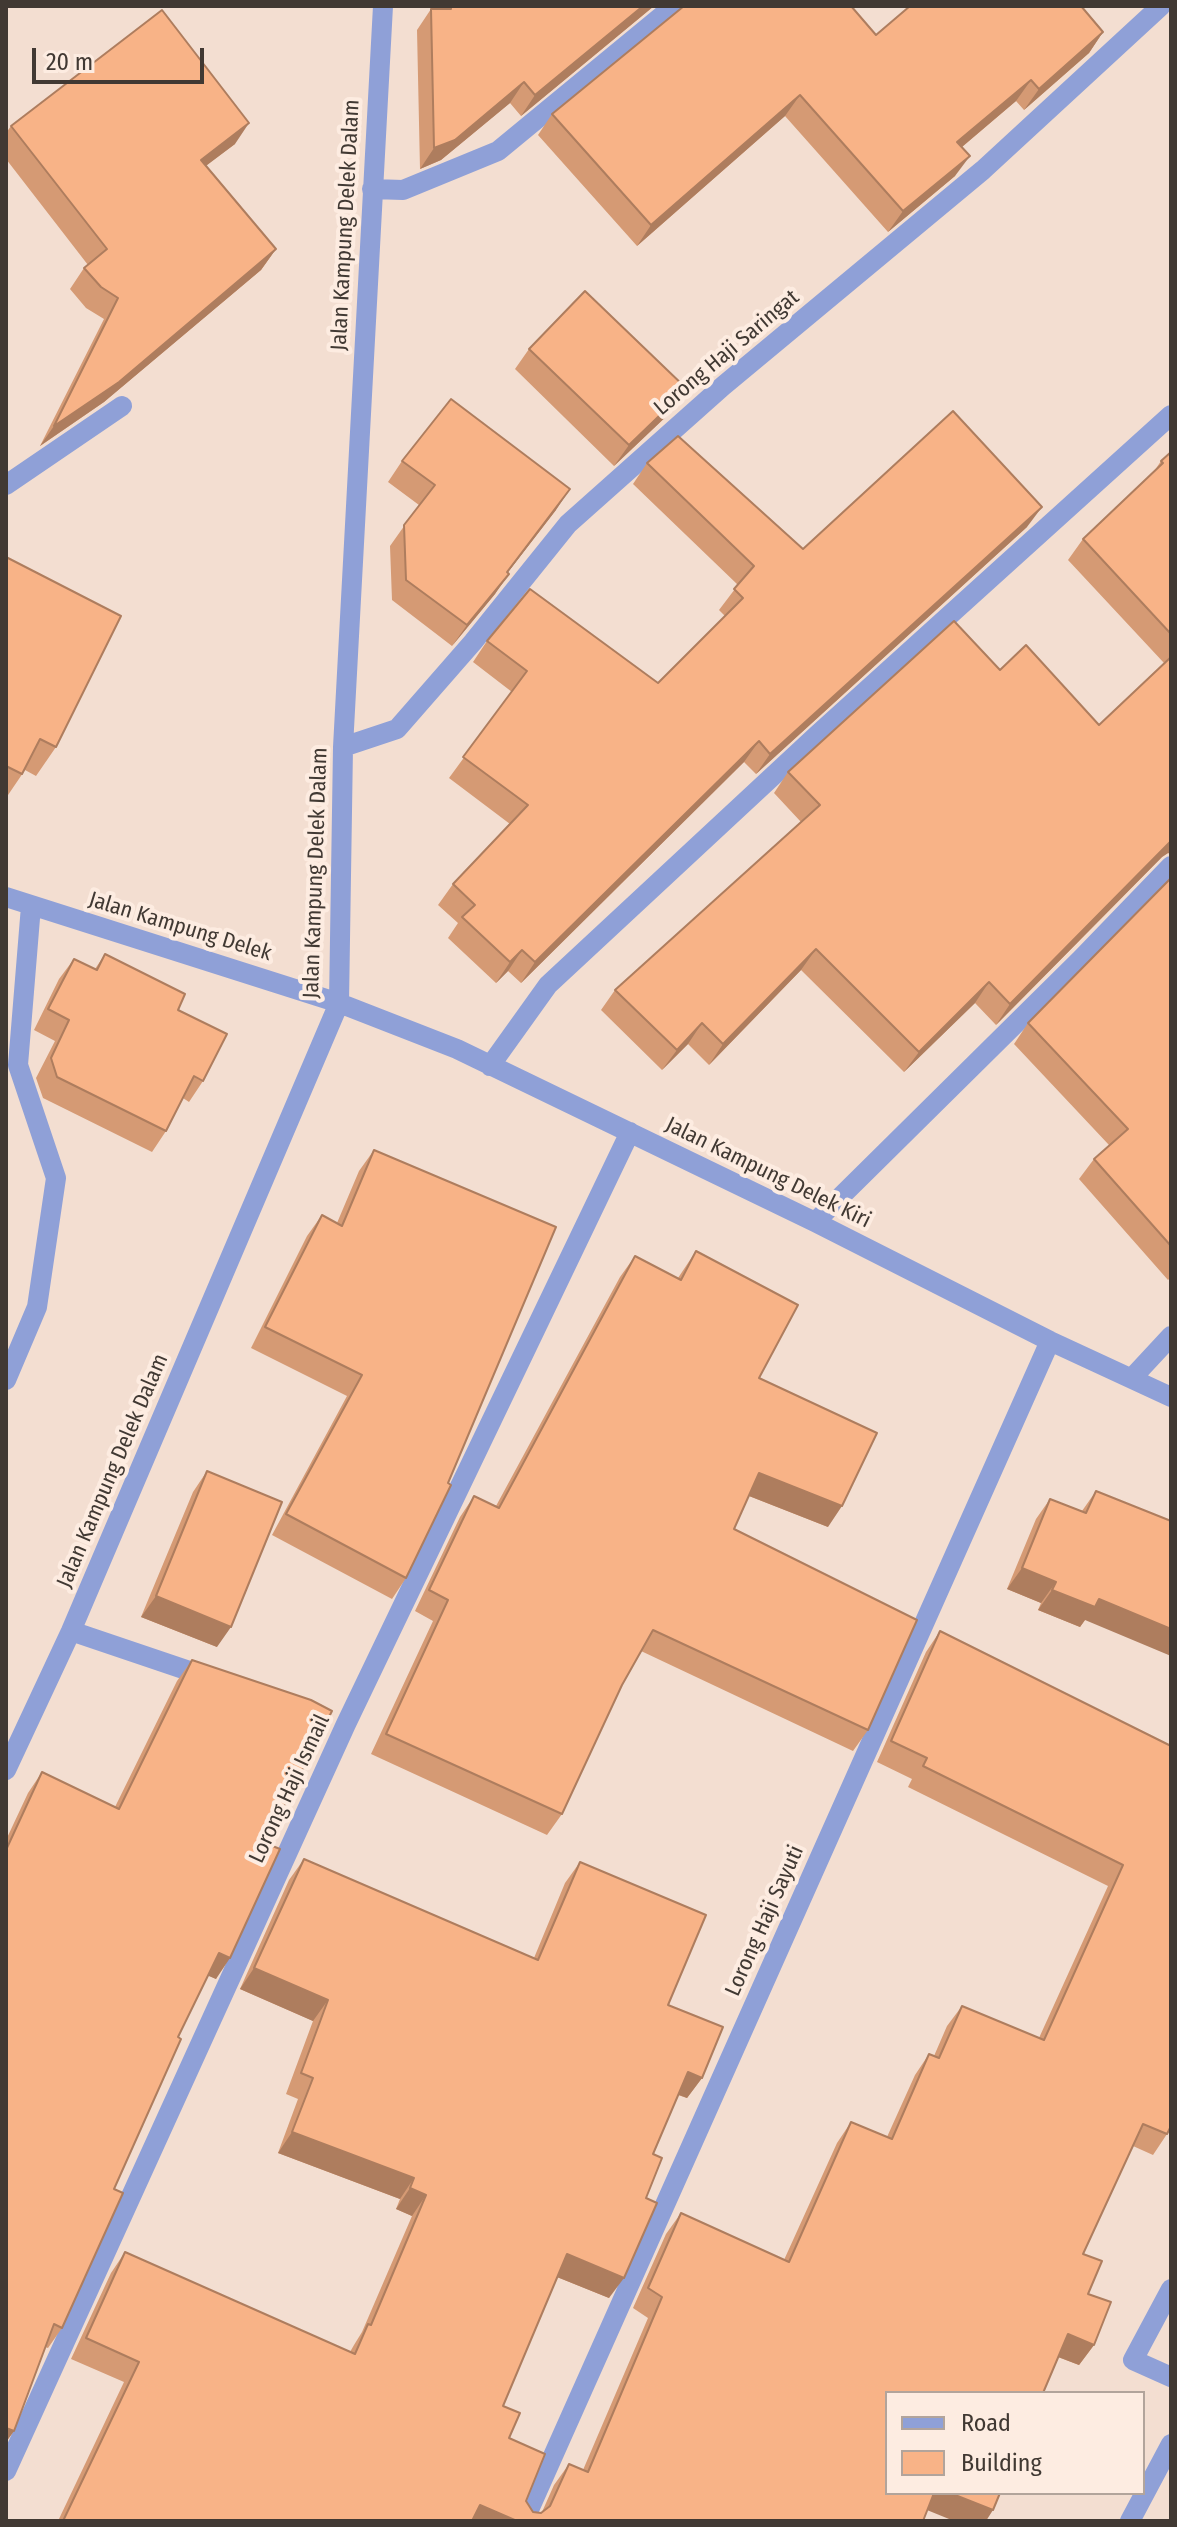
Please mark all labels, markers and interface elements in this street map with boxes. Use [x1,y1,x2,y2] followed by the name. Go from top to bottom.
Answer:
[36,32,208,82] scale bar
[46,48,93,76] text: 20 m
[326,99,366,351] street label: Jalan Kampung Delek Dalam
[649,285,805,421] street label: Lorong Haji Saringat
[298,747,334,999] street label: Jalan Kampung Delek Dalam
[85,887,275,967] street label: Jalan Kampung Delek
[661,1112,875,1234] street label: Jalan Kampung Delek Kiri
[52,1350,174,1592] street label: Jalan Kampung Delek Dalam
[244,1710,336,1868] street label: Lorong Haji Ismail
[720,1842,810,2000] street label: Lorong Haji Sayuti
[885,2391,1145,2495] legend
[961,2409,1011,2437] text: Road
[961,2449,1042,2477] text: Building

